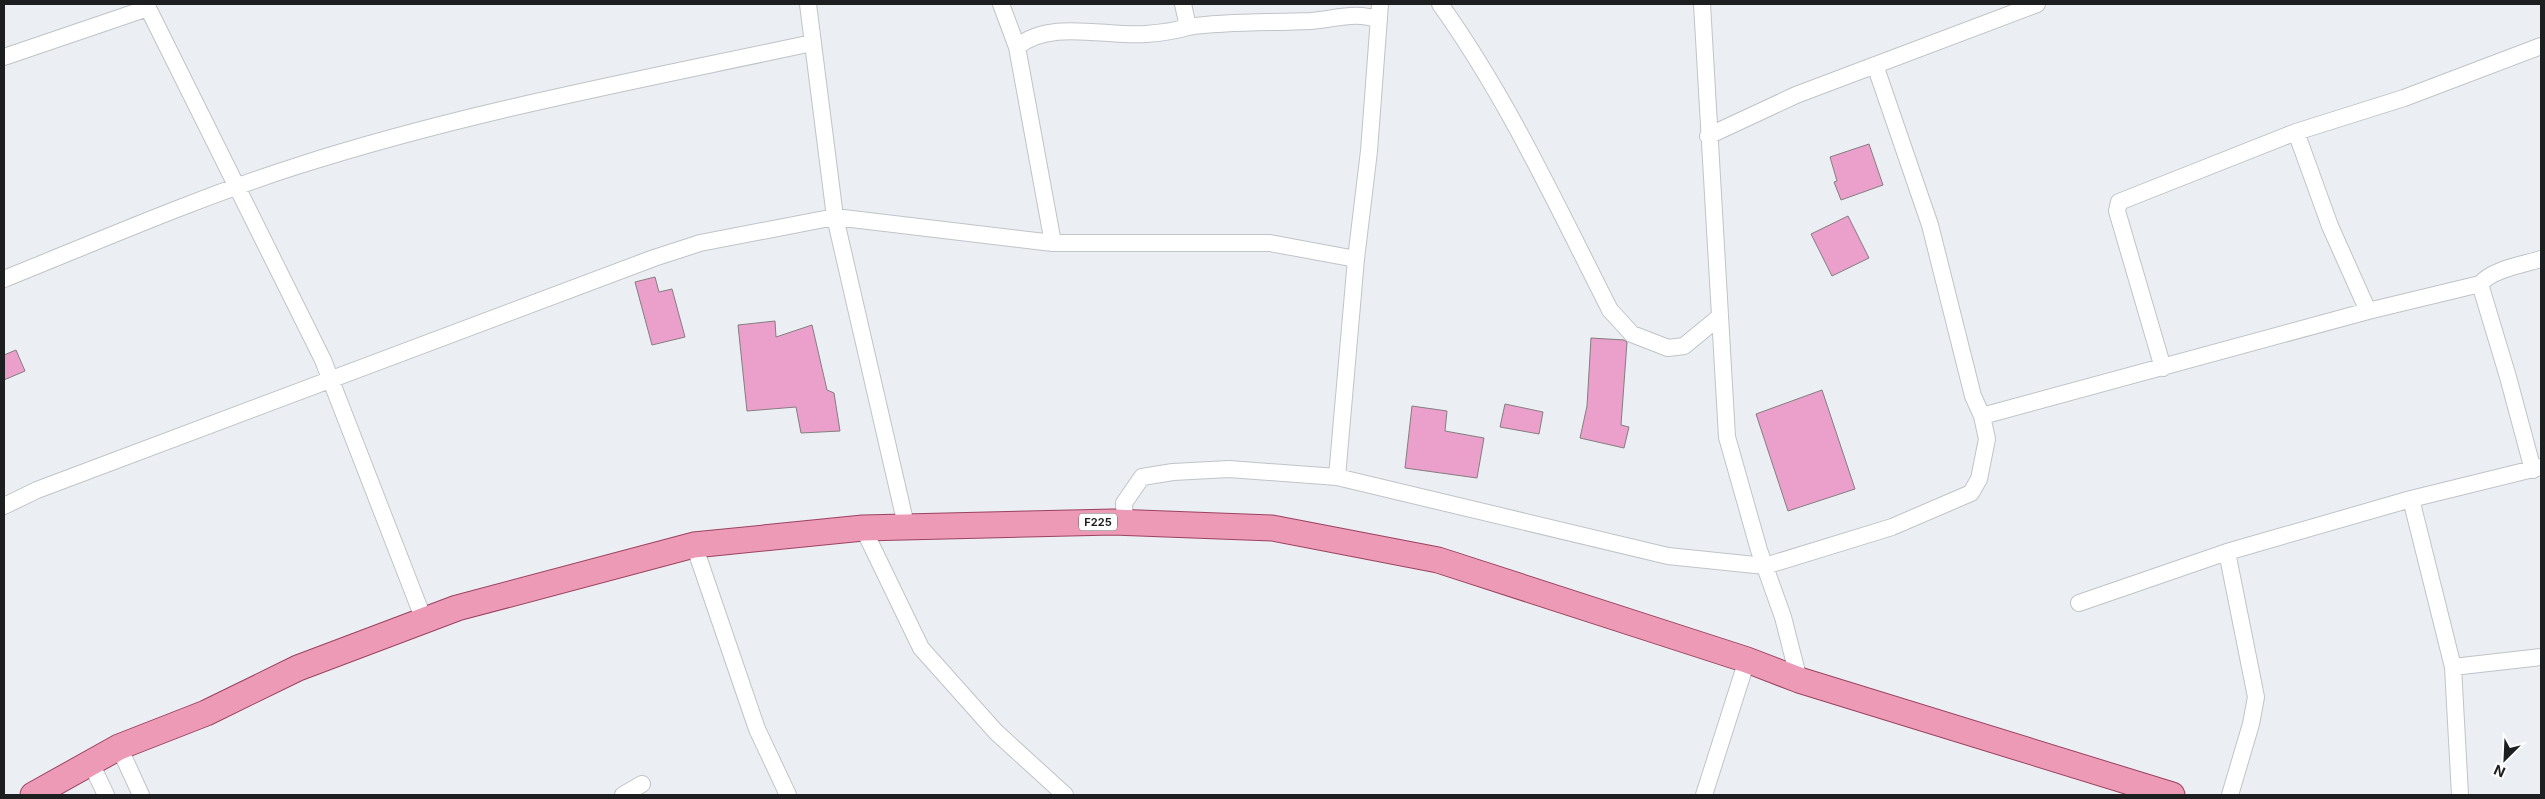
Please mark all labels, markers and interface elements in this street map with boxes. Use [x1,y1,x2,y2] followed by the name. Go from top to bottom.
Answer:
[1079,514,1117,530] road number: F225
[2480,734,2530,784] north arrow
[2491,761,2508,781] text: N

